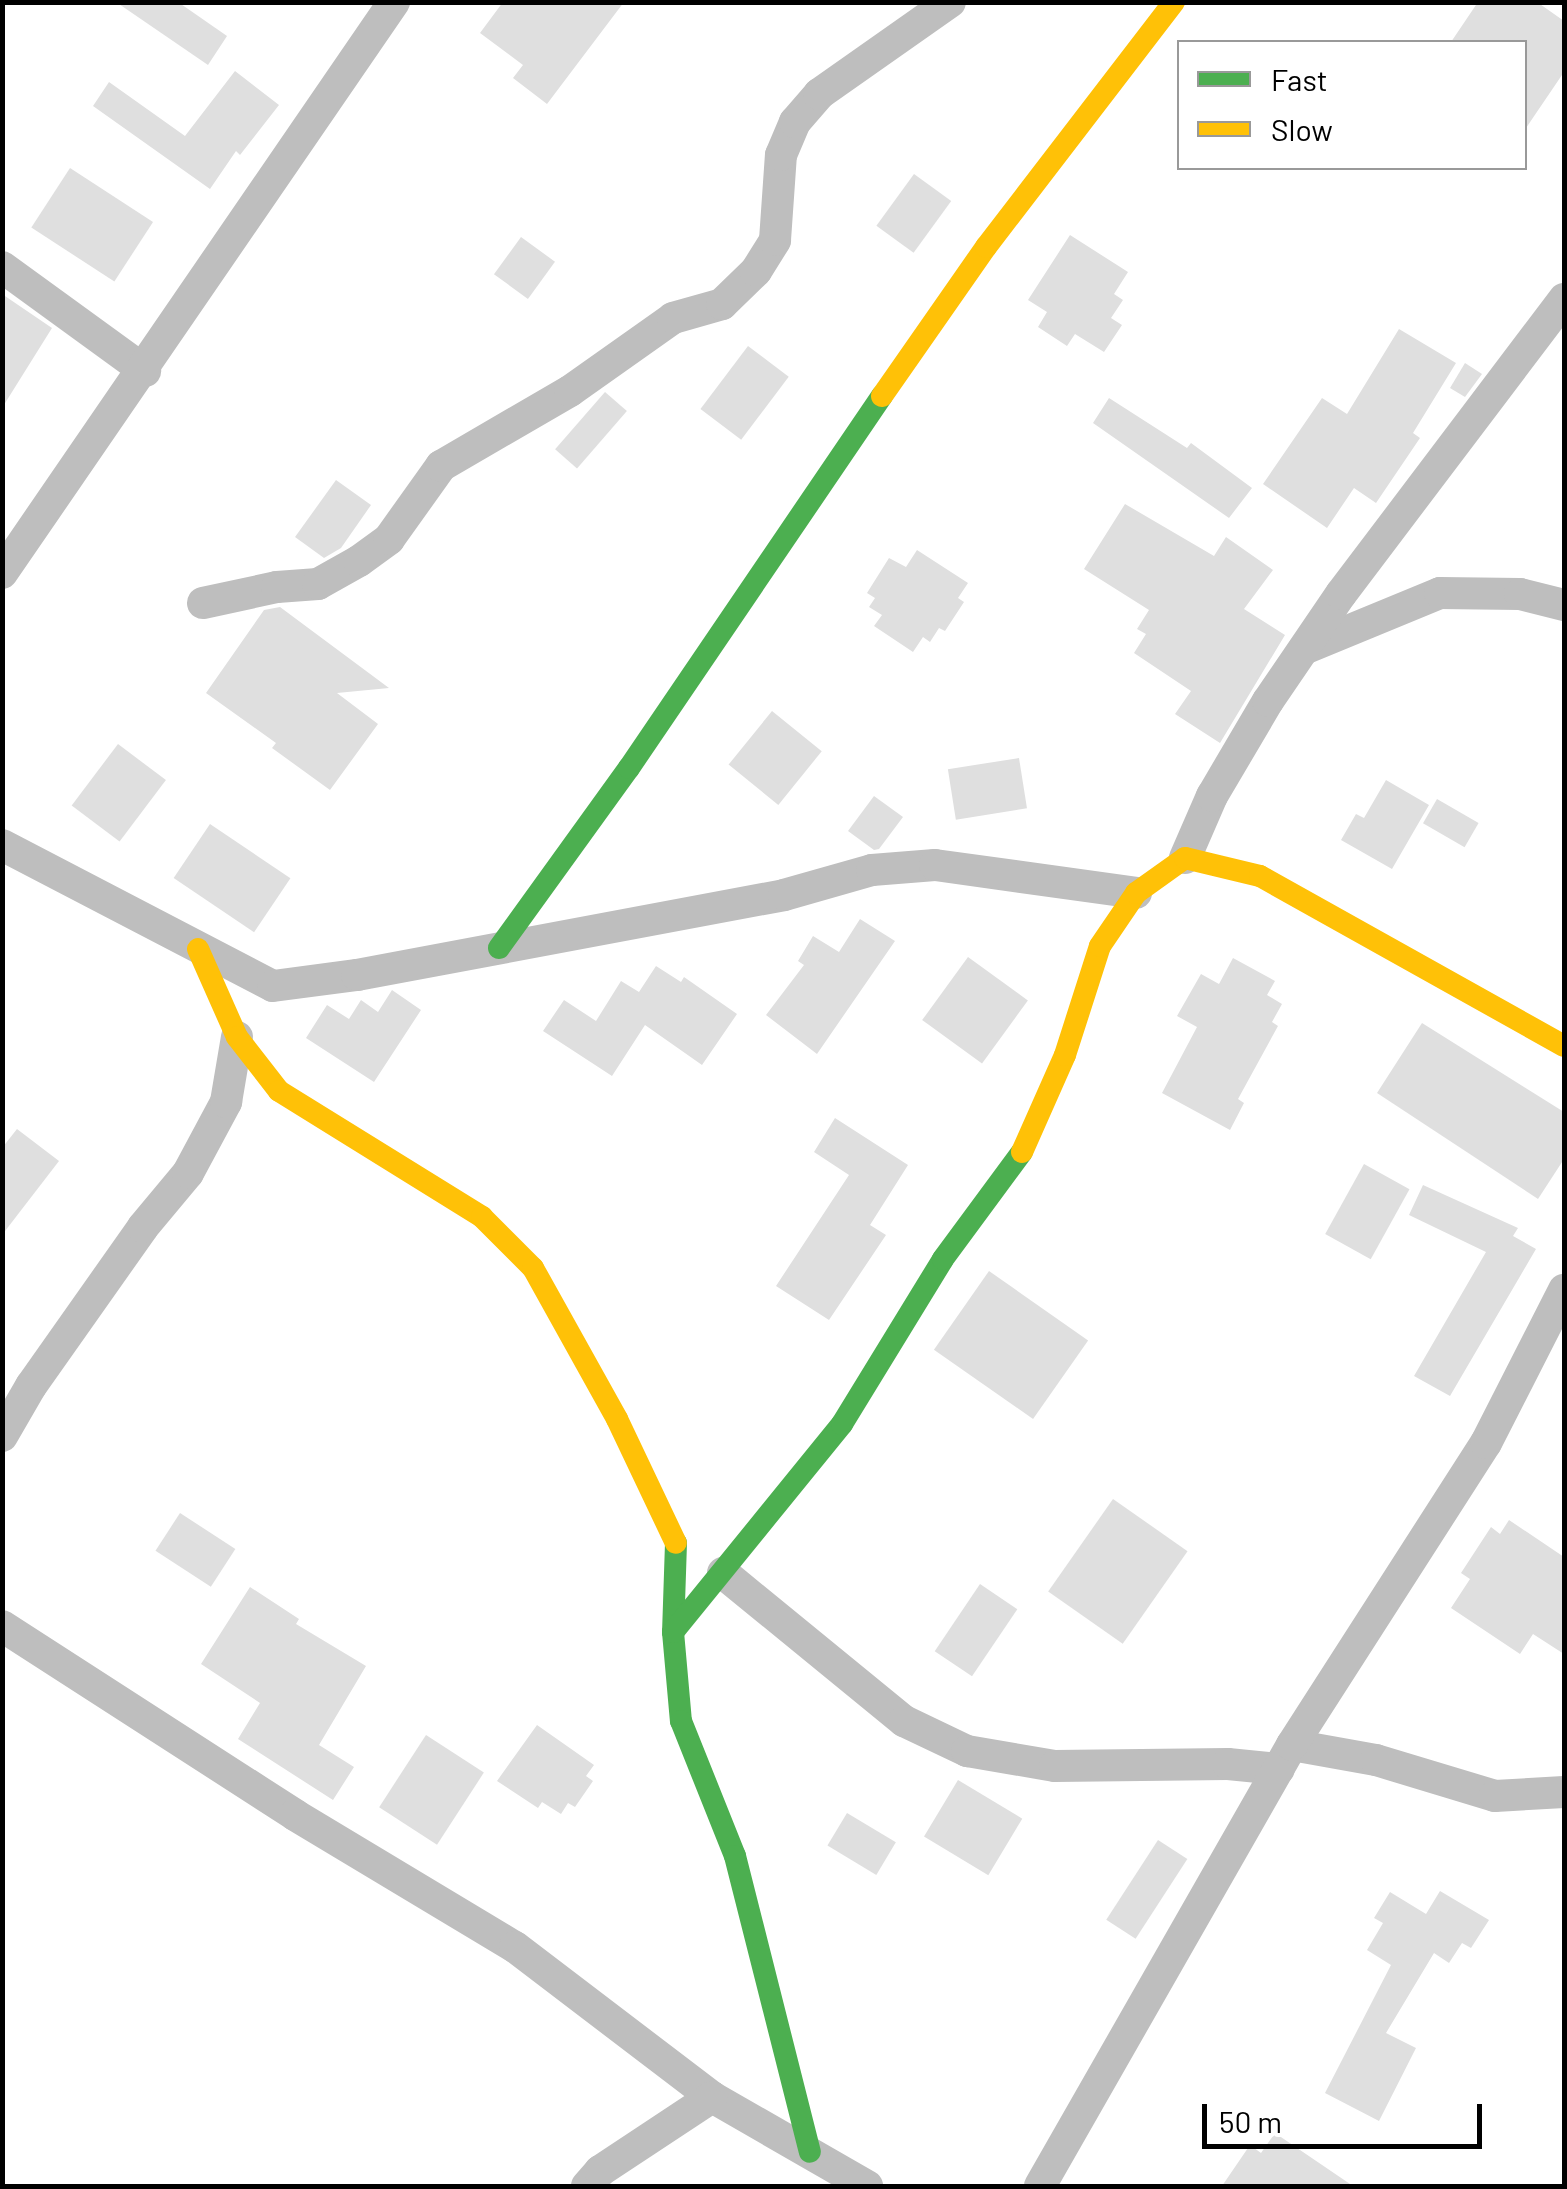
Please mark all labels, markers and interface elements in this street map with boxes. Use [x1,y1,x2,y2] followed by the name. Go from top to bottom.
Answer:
[1177,40,1527,170] legend
[1271,61,1328,97] text: Fast
[1271,111,1333,147] text: Slow
[1207,2084,1487,2146] scale bar
[1219,2103,1282,2139] text: 50 m

